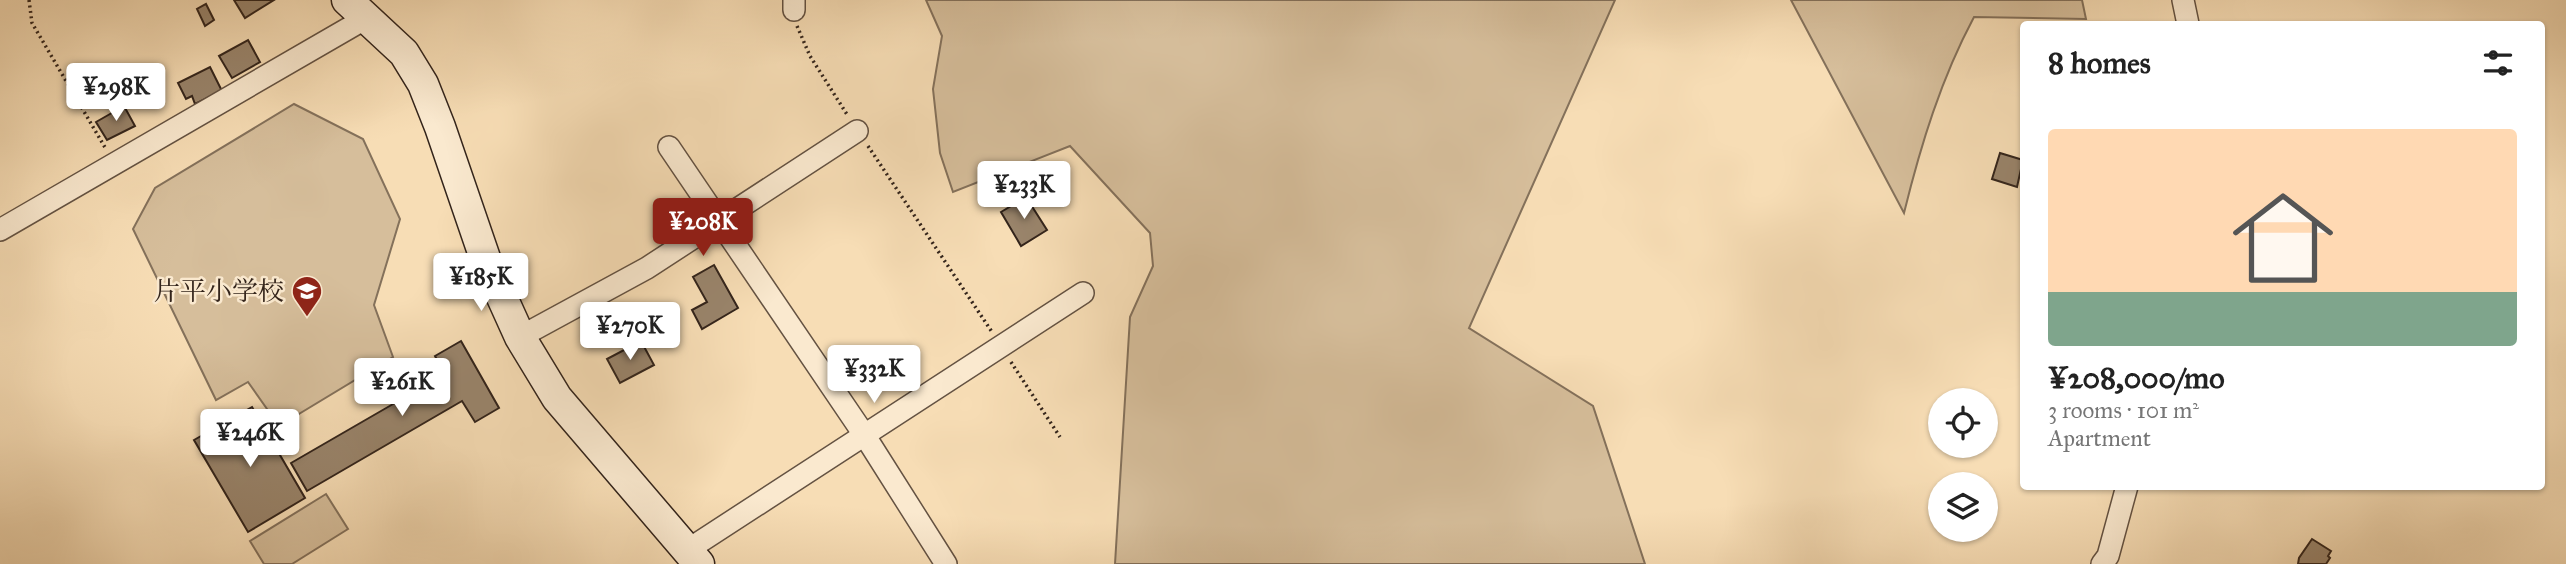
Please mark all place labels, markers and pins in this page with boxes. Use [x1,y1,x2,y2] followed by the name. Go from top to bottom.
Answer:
[67,64,165,123] pin: ¥298K
[975,162,1073,221] pin: ¥233K
[654,198,752,258] pin: ¥208K
[432,254,530,313] pin: ¥185K
[290,274,324,318] school or university icon: 片平小学校
[154,275,284,307] place label: 片平小学校
[581,302,679,362] pin: ¥270K
[825,346,923,405] pin: ¥332K
[353,358,451,418] pin: ¥261K
[201,410,299,469] pin: ¥246K

